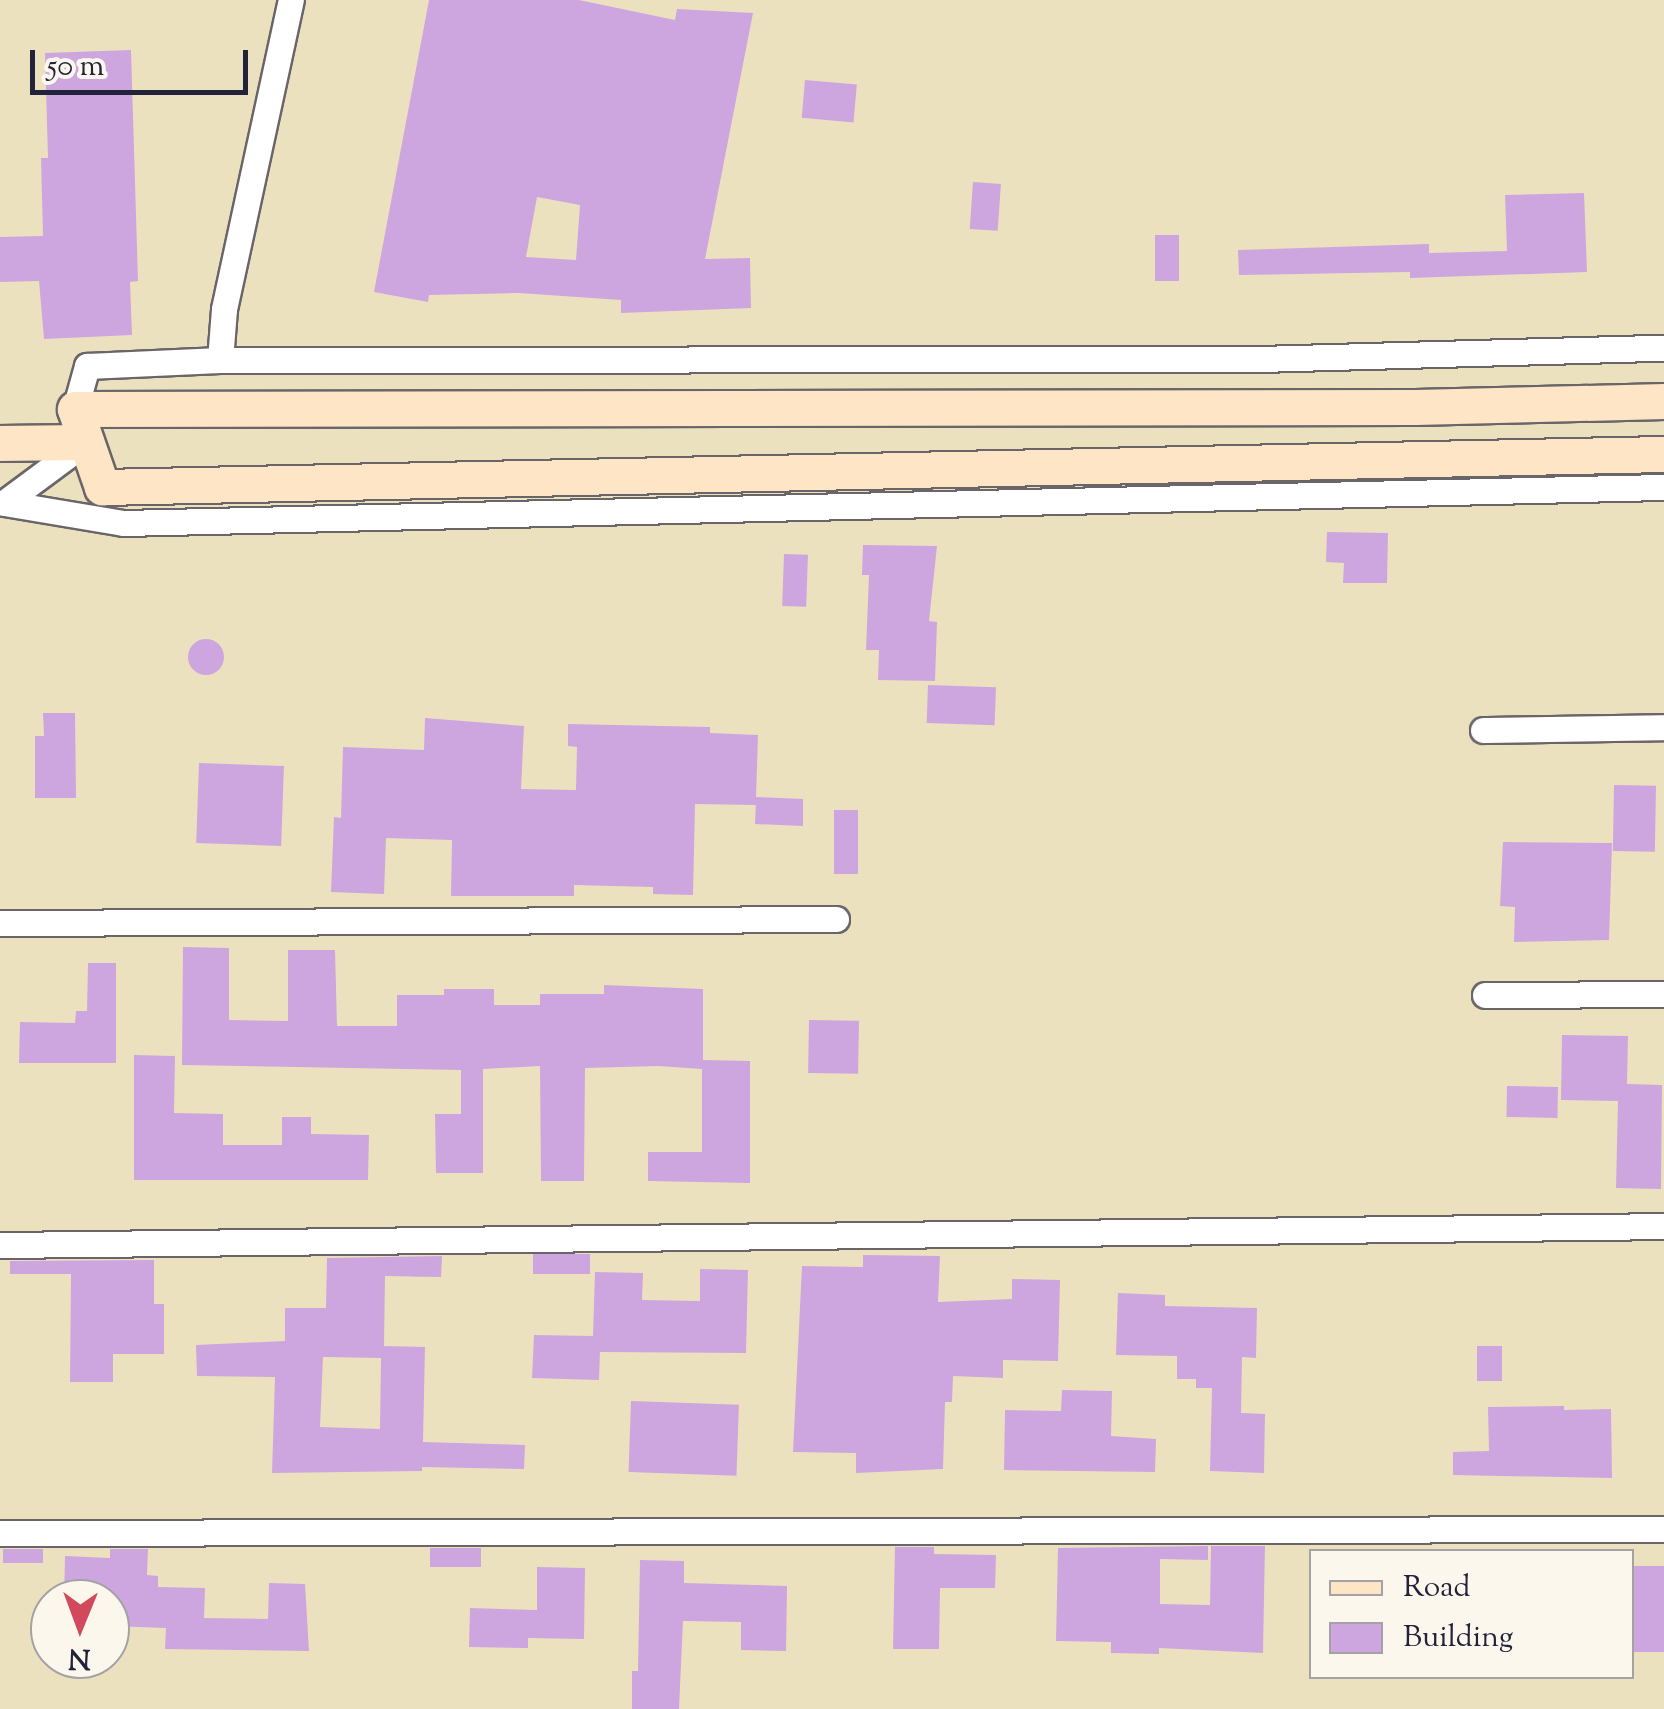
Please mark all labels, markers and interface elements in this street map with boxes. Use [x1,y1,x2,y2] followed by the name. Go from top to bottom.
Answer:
[35,30,252,92] scale bar
[47,46,104,89] text: 50 m
[1309,1549,1634,1679] legend
[1403,1567,1470,1610] text: Road
[30,1579,130,1679] north arrow
[1403,1617,1513,1660] text: Building
[68,1637,91,1677] text: N

